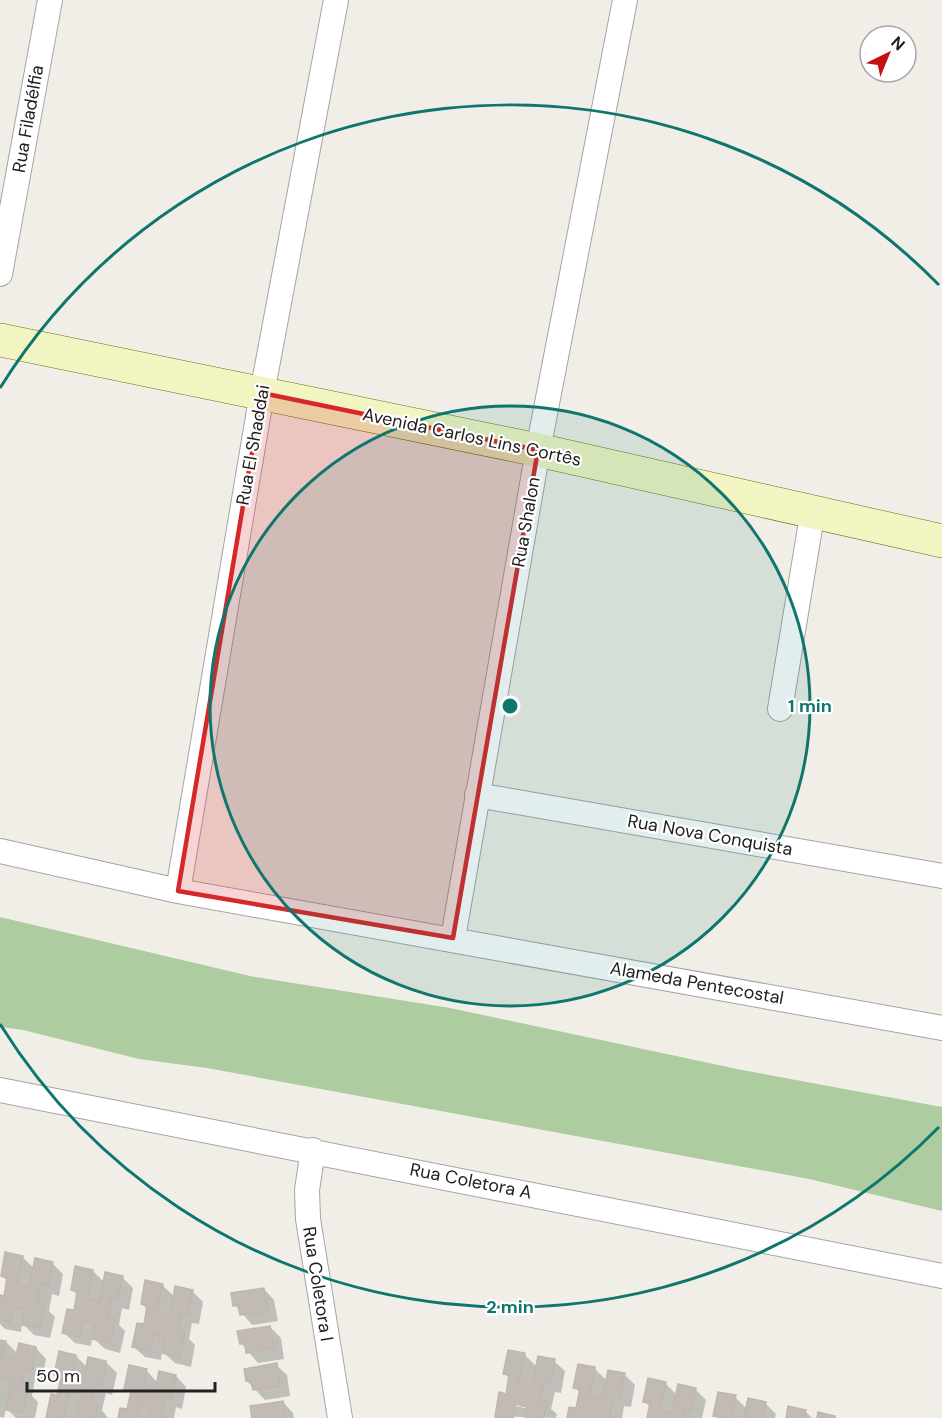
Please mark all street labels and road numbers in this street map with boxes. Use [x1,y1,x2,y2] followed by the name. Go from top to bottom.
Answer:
[7,63,49,175] street label: Rua Filadélfia
[231,383,275,507] street label: Rua El Shaddai
[360,402,584,472] street label: Avenida Carlos Lins Cortês
[506,475,546,569] street label: Rua Shalon
[626,809,794,861] street label: Rua Nova Conquista
[608,956,786,1010] street label: Alameda Pentecostal
[408,1157,534,1205] street label: Rua Coletora A
[297,1225,339,1343] street label: Rua Coletora I

